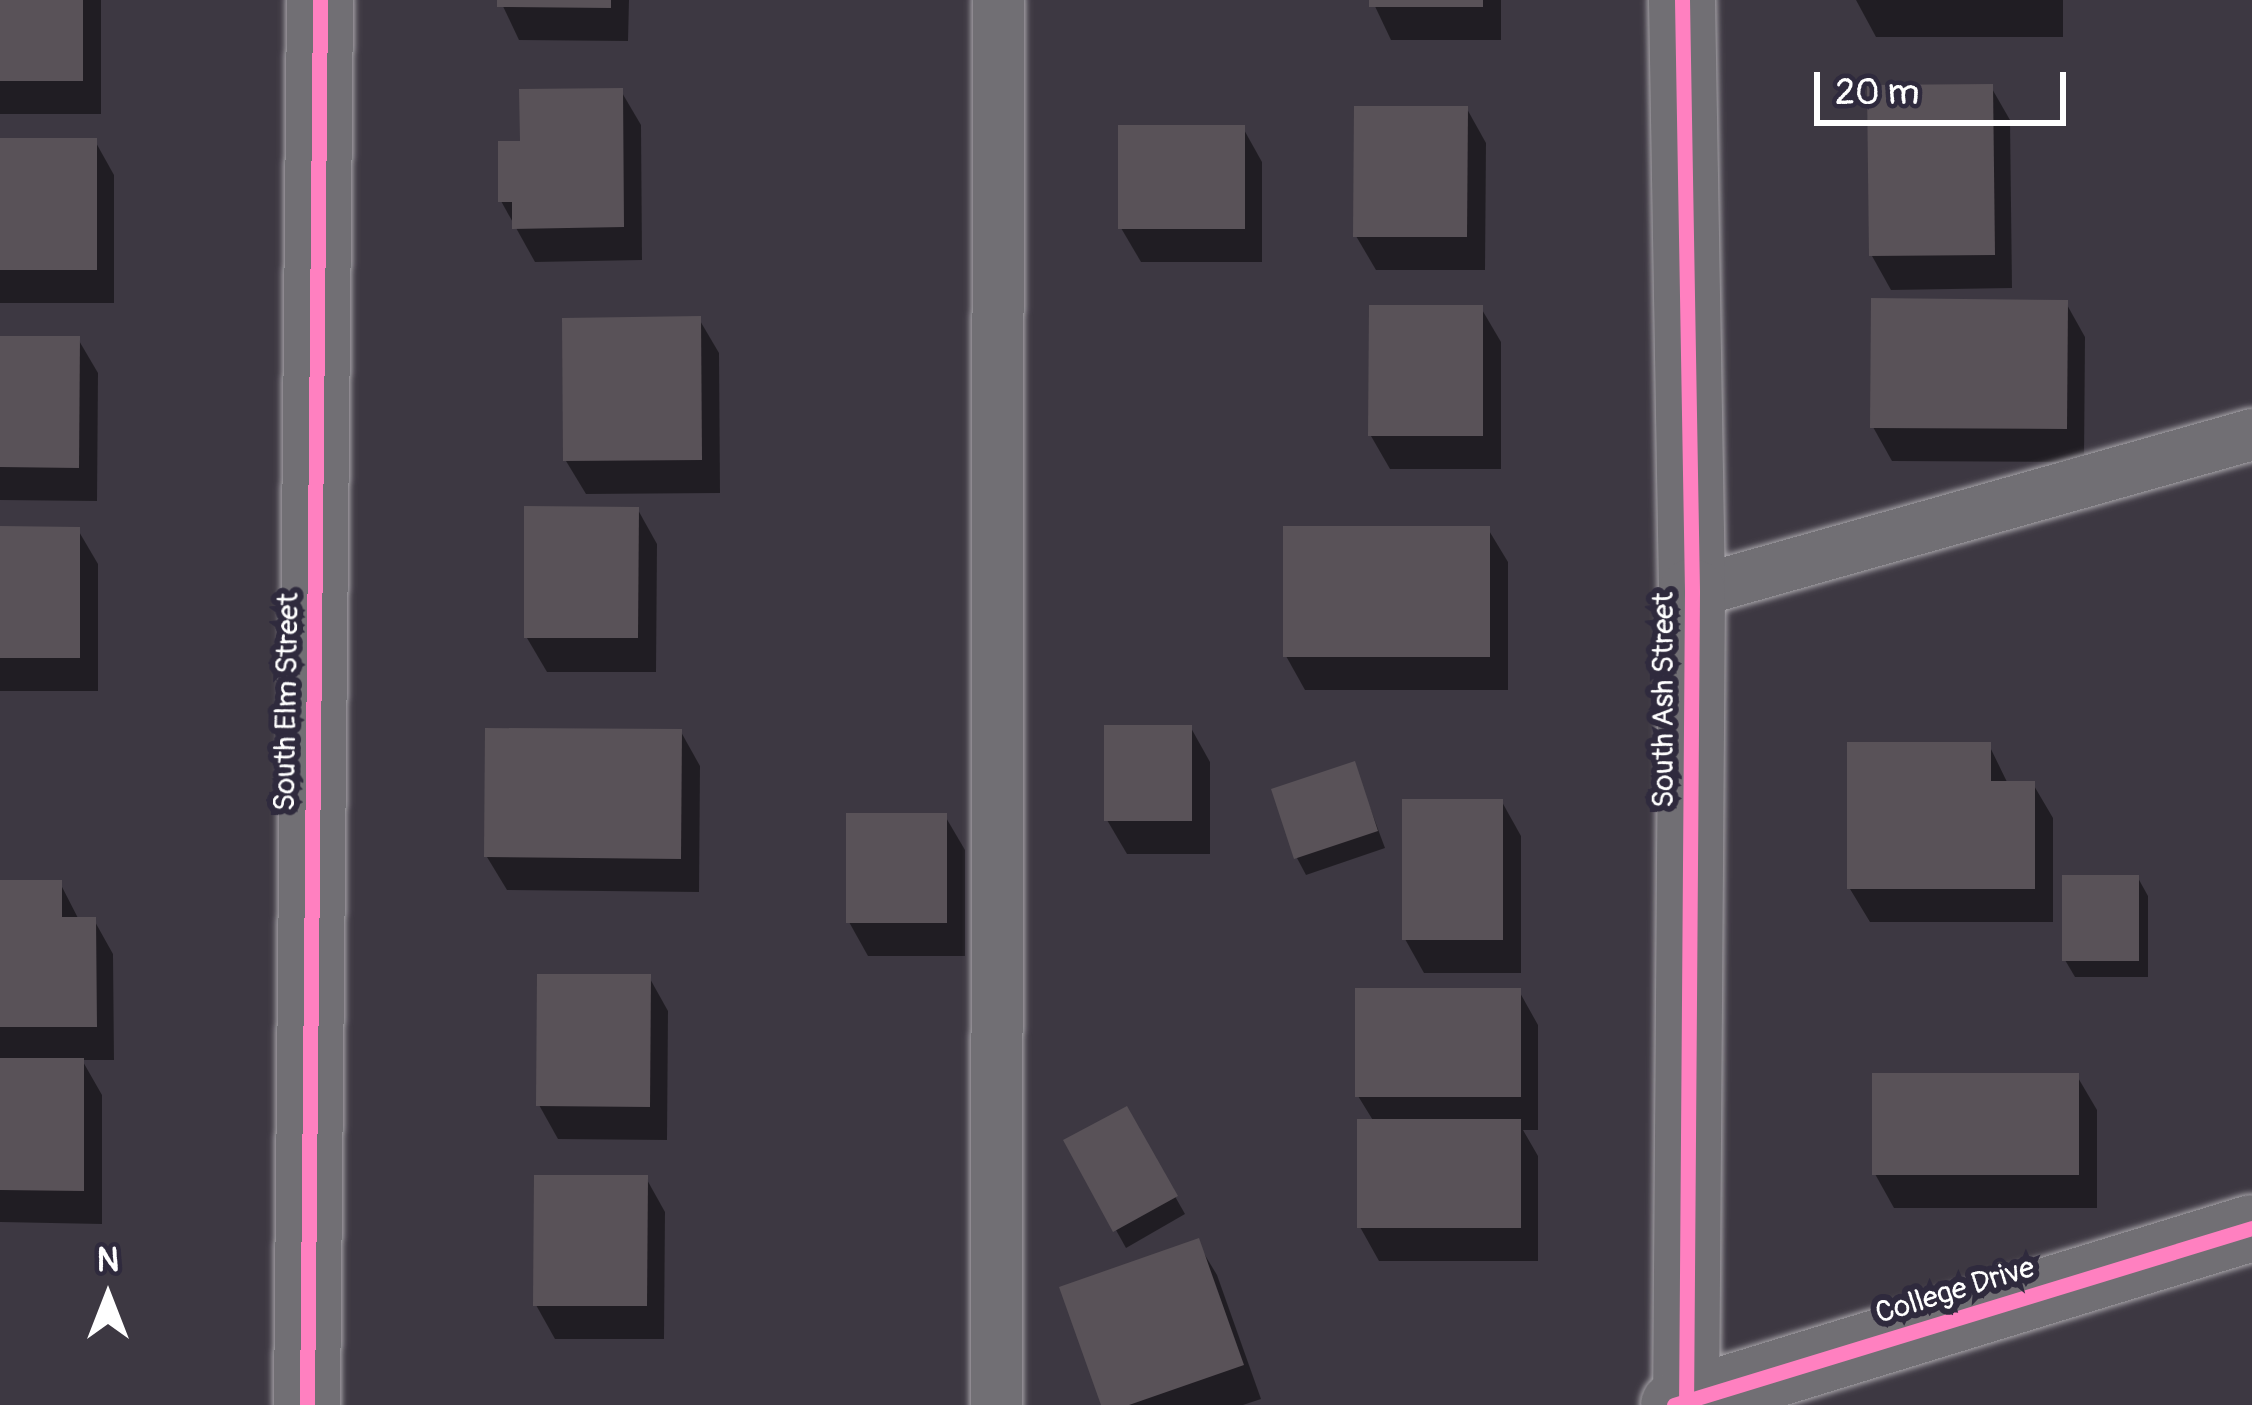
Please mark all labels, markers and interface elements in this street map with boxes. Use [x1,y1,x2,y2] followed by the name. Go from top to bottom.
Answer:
[1820,48,2072,122] scale bar
[1835,70,1920,115] text: 20 m
[267,592,307,812] street label: South Elm Street
[1646,592,1682,808] street label: South Ash Street
[48,1237,168,1357] north arrow
[97,1240,119,1281] text: N
[1871,1250,2039,1332] street label: College Drive

